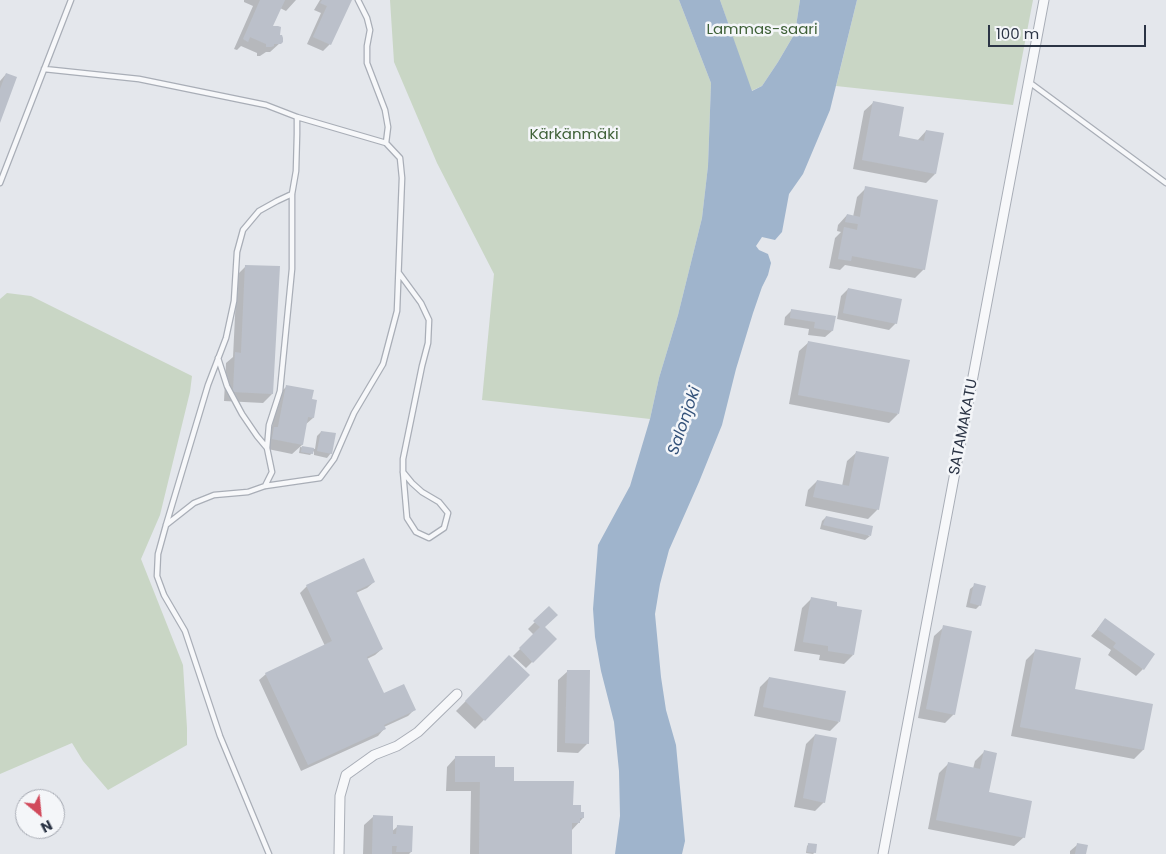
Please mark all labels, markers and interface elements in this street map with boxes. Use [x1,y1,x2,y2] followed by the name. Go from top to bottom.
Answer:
[991,15,1148,47] scale bar
[706,21,818,39] park label: Lammas-saari
[996,23,1039,44] text: 100 m
[529,126,619,144] park label: Kärkänmäki
[946,377,982,477] street label: SATAMAKATU
[664,384,706,458] water label: Salonjoki
[15,789,65,839] north arrow
[37,815,56,838] text: N

